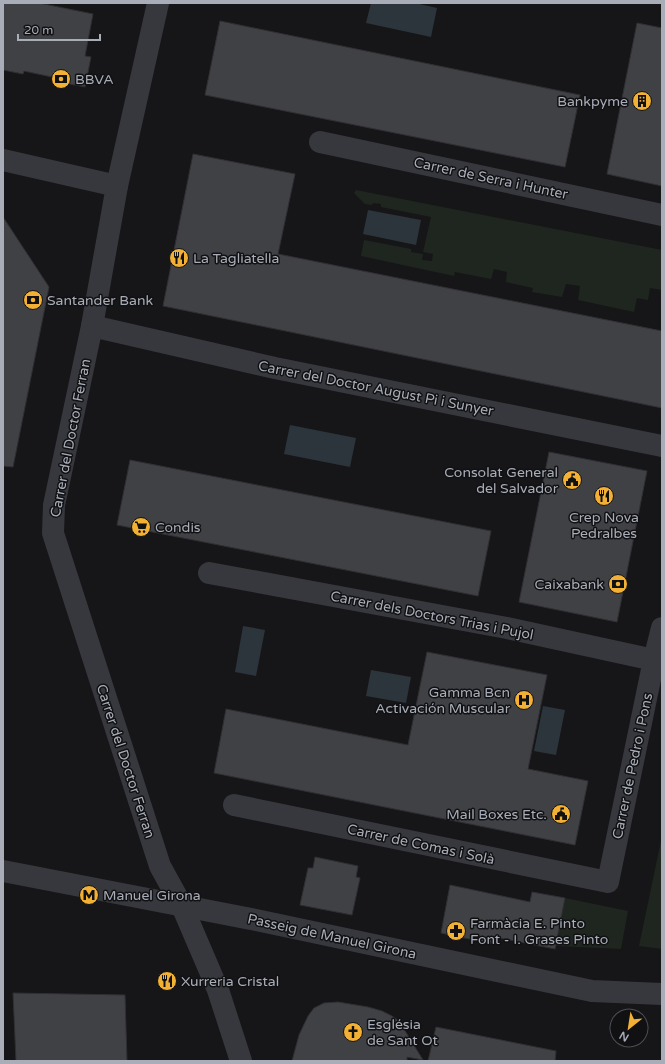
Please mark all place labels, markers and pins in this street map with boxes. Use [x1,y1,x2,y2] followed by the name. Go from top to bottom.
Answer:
[50,68,72,90] bank icon: BBVA
[75,71,114,88] place label: BBVA
[631,90,653,112] building icon: Bankpyme
[557,93,628,110] place label: Bankpyme
[168,247,190,269] restaurant icon: La Tagliatella
[193,250,279,267] place label: La Tagliatella
[22,289,44,311] bank icon: Santander Bank
[47,292,153,309] place label: Santander Bank
[444,464,559,497] place label: Consolat General del Salvador
[561,469,583,491] public building icon: Consolat General del Salvador
[593,485,615,507] restaurant icon: Crep Nova Pedralbes
[569,509,639,542] place label: Crep Nova Pedralbes
[130,516,152,538] supermarket icon: Condis
[155,519,201,536] place label: Condis
[607,573,629,595] bank icon: Caixabank
[535,576,604,593] place label: Caixabank
[375,684,511,717] place label: Gamma Bcn Activación Muscular
[513,689,535,711] hospital icon: Gamma Bcn Activación Muscular
[550,803,572,825] public building icon: Mail Boxes Etc.
[446,806,547,823] place label: Mail Boxes Etc.
[78,884,100,906] metro station icon: Manuel Girona
[103,887,201,904] place label: Manuel Girona
[470,915,608,948] place label: Farmàcia E. Pinto Font - I. Grases Pinto
[445,920,467,942] pharmacy icon: Farmàcia E. Pinto Font - I. Grases Pinto
[156,970,178,992] restaurant icon: Xurreria Cristal
[181,973,279,990] place label: Xurreria Cristal
[367,1016,439,1049] place label: Església de Sant Ot
[342,1021,364,1043] church icon: Església de Sant Ot

